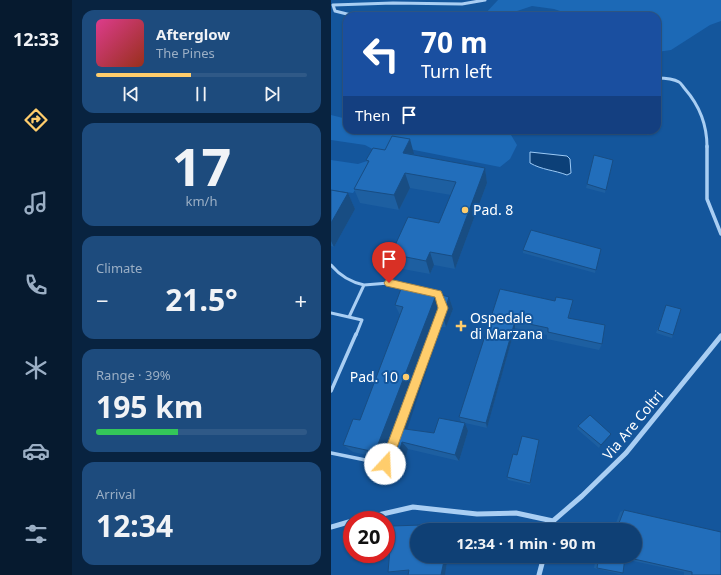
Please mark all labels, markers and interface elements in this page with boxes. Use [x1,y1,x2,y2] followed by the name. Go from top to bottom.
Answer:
[421,23,488,61] text: 70 m
[156,24,230,44] text: Afterglow
[13,27,59,51] text: 12:33
[355,28,407,80] icon: left
[156,44,215,62] text: The Pines
[421,59,492,83] text: Turn left
[120,83,142,105] icon: previous
[190,83,212,105] icon: pause
[261,83,283,105] icon: next
[398,104,420,126] icon: arrive
[355,105,390,125] text: Then
[22,106,50,134] icon: directions
[172,130,231,201] text: 17
[22,189,50,217] icon: music
[186,192,217,210] text: km/h
[473,200,513,219] place label: Pad. 8
[460,205,470,215] marker: Pad. 8
[372,242,406,283] pin
[378,248,400,270] icon: arrive
[96,259,142,277] text: Climate
[22,271,50,299] icon: phone
[165,279,238,320] text: 21.5°
[96,285,109,315] text: −
[294,285,307,315] text: +
[470,308,543,343] place label: Ospedale di Marzana
[455,320,467,332] marker: Ospedale di Marzana
[22,354,50,382] icon: climate
[96,366,171,384] text: Range · 39%
[350,367,398,386] place label: Pad. 10
[401,372,411,382] marker: Pad. 10
[96,386,203,427] text: 195 km
[598,386,667,463] street label: Via Are Coltri
[22,437,50,465] icon: car
[364,443,406,485] position arrow
[96,485,136,503] text: Arrival
[96,505,173,546] text: 12:34
[343,511,395,563] speed limit sign: 20
[22,520,50,548] icon: filters
[456,533,596,553] text: 12:34 · 1 min · 90 m

